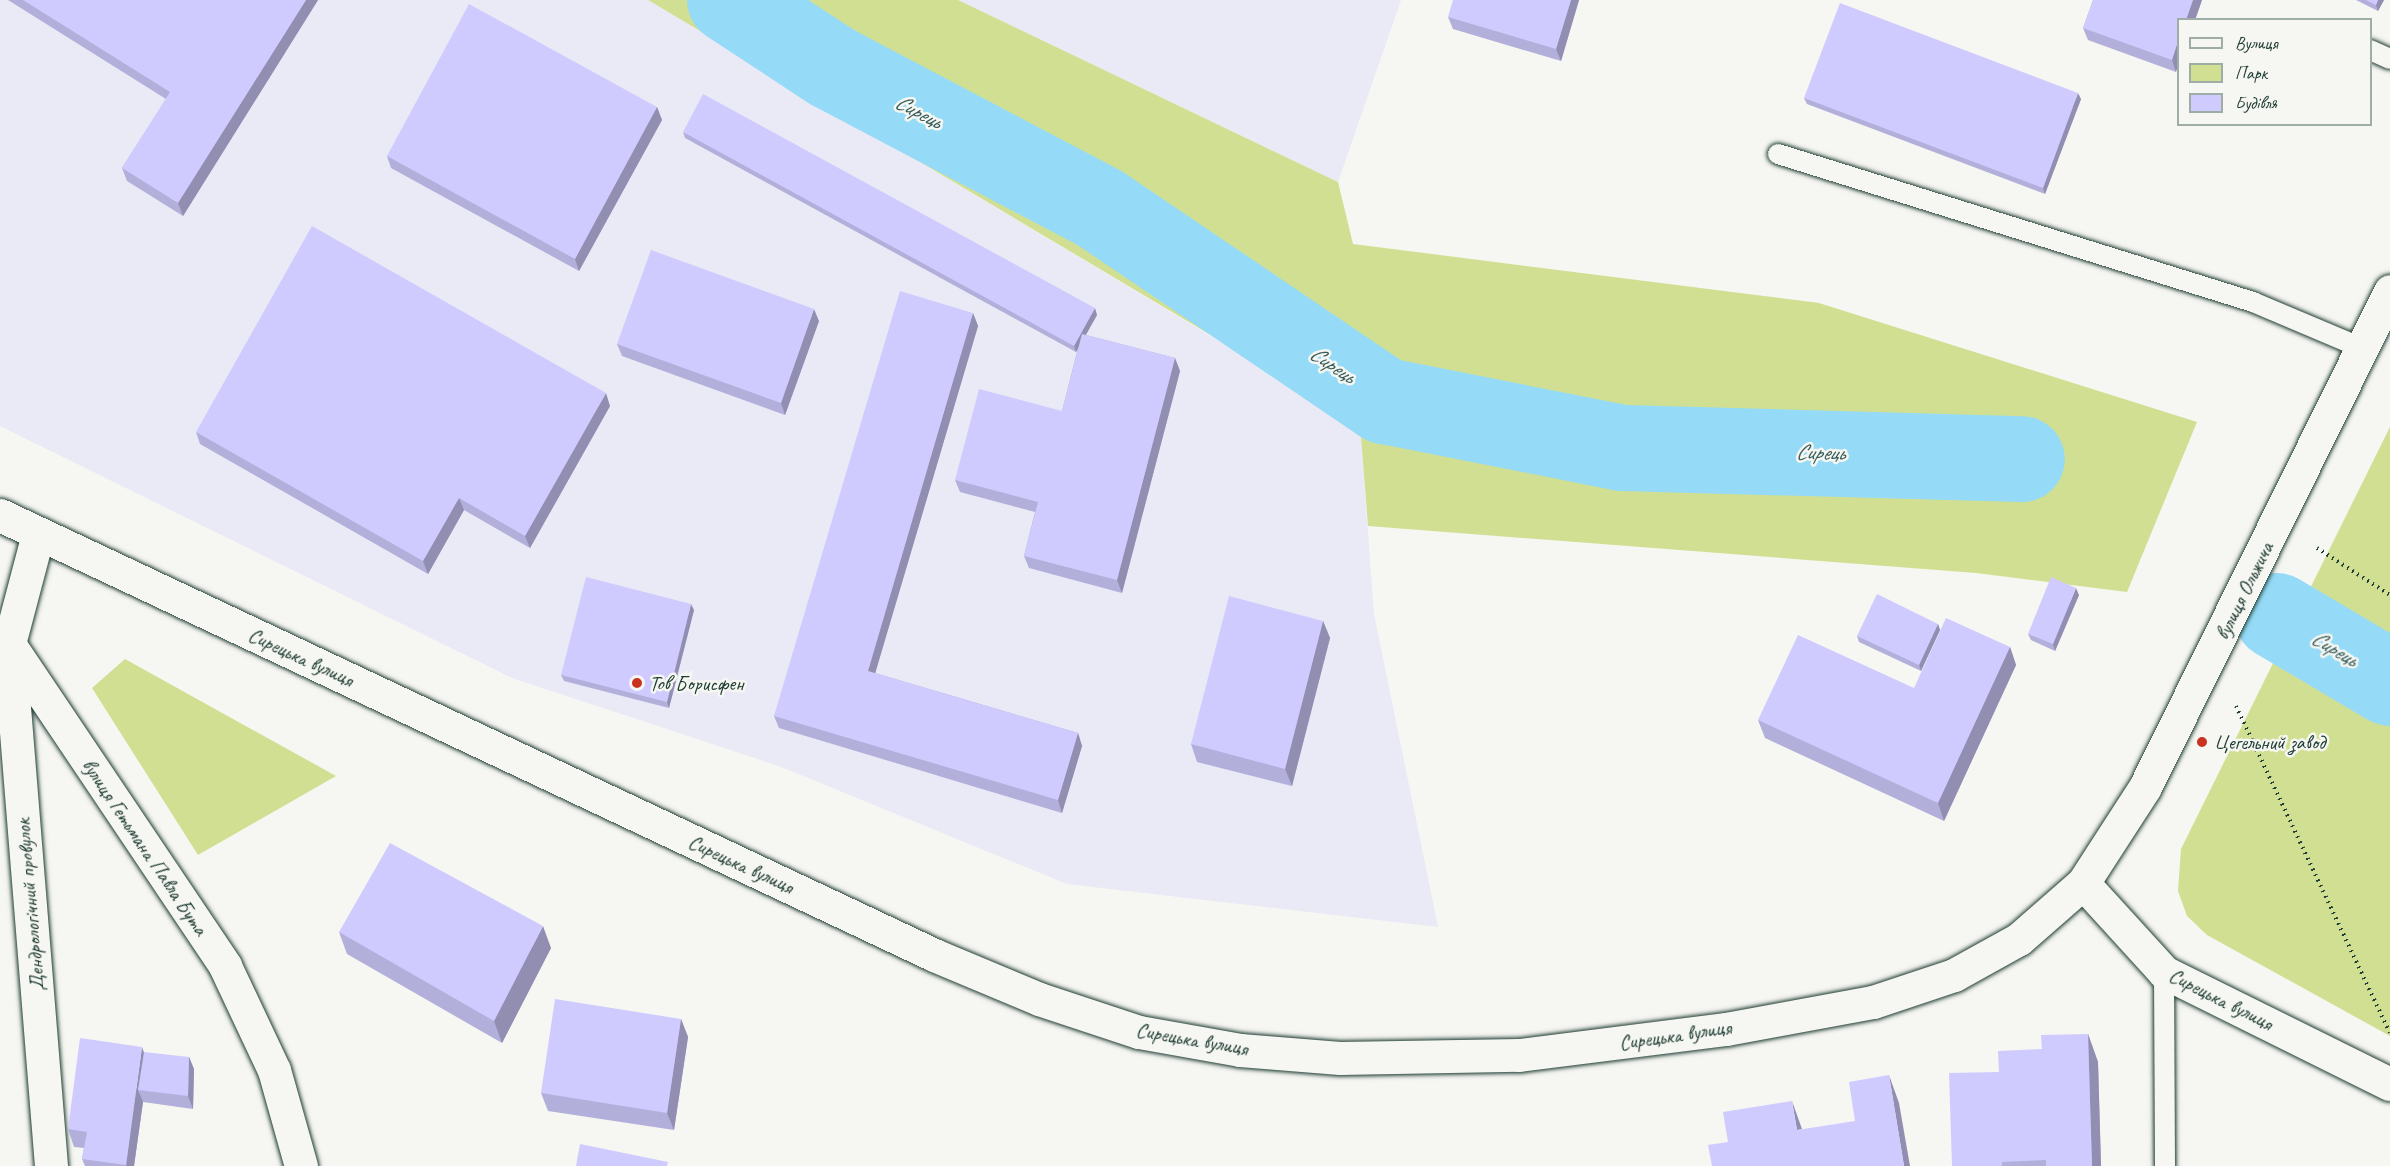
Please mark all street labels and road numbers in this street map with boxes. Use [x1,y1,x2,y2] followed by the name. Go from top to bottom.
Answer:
[2210,538,2278,644] street label: вулиця Ольжича
[245,622,357,692] street label: Сирецька вулиця
[77,755,213,939] street label: вулиця Гетьмана Павла Бута
[10,818,50,992] street label: Дендрологічний провулок
[685,829,797,899] street label: Сирецька вулиця
[2165,962,2277,1036] street label: Сирецька вулиця
[1618,1015,1732,1055] street label: Сирецька вулиця
[1134,1017,1250,1061] street label: Сирецька вулиця

